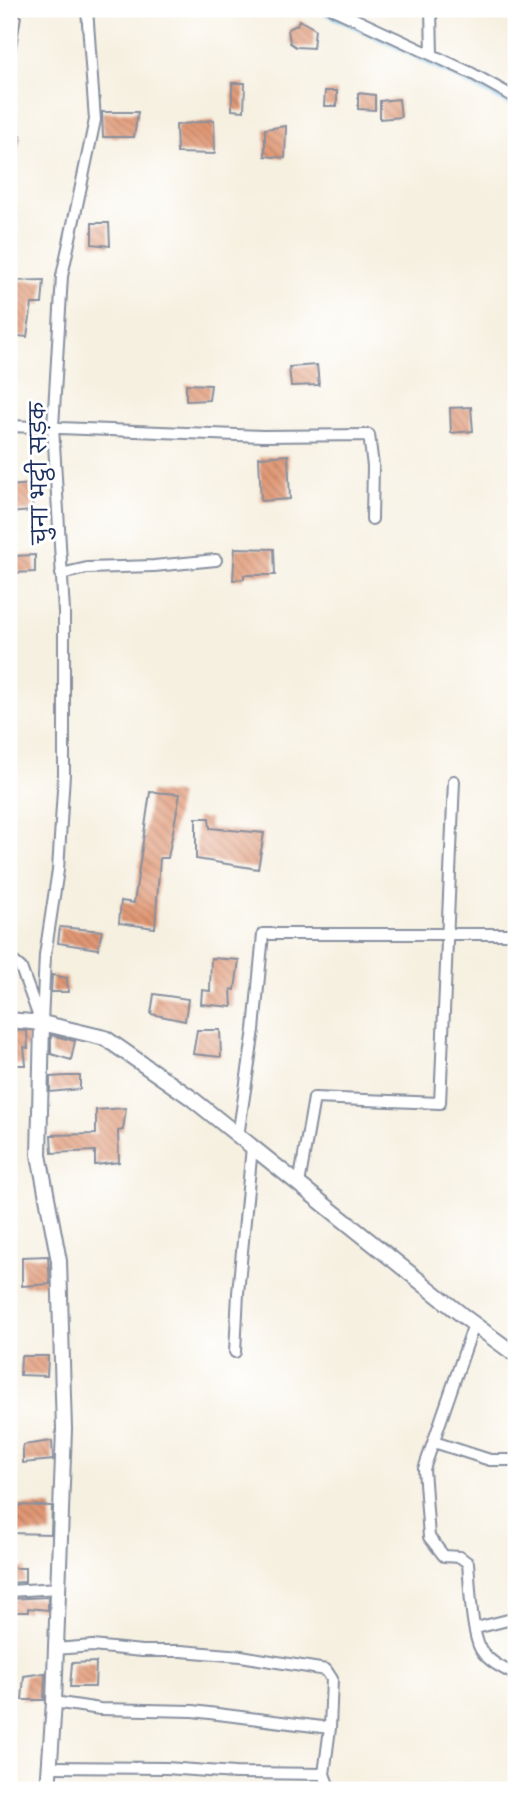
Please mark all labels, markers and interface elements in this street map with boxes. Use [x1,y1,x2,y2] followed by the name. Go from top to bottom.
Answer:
[22,400,57,546] street label: चुना भट्ठी सड़क

